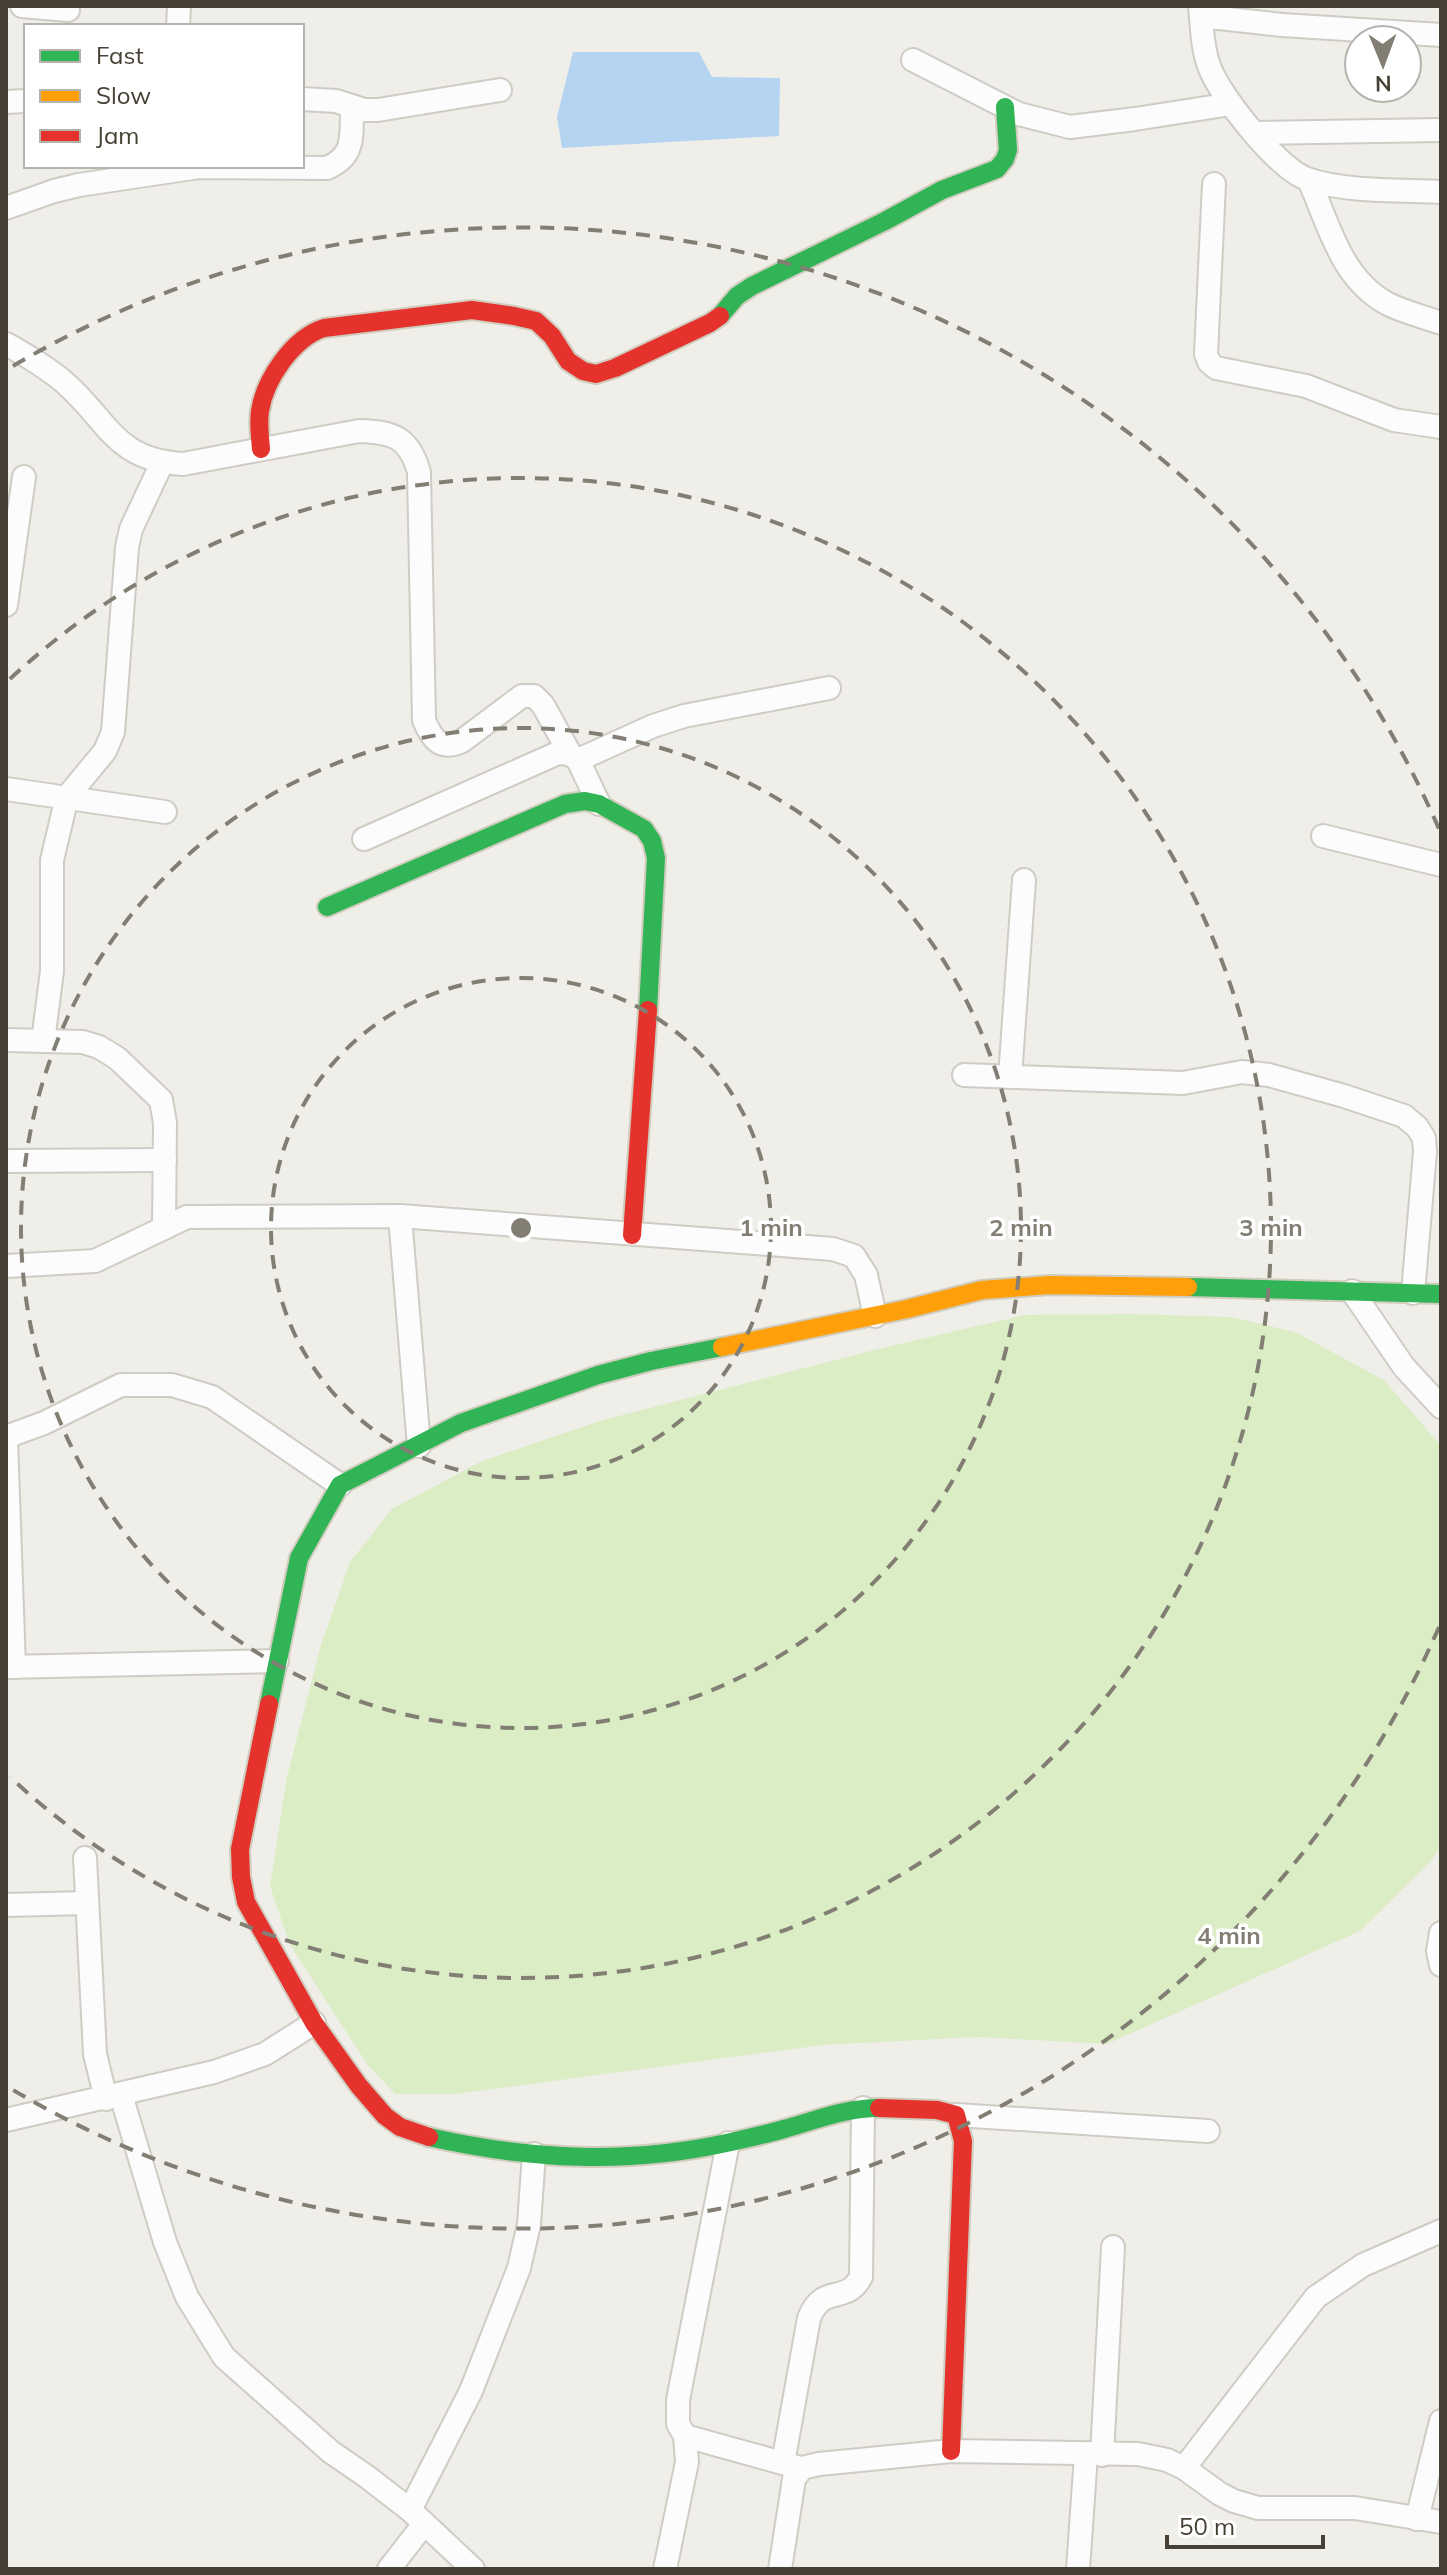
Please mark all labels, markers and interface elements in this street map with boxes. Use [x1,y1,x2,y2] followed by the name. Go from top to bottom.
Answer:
[24,24,304,168] legend
[1343,24,1423,104] north arrow
[96,40,144,70] text: Fast
[1375,70,1392,98] text: N
[96,80,151,110] text: Slow
[96,120,139,150] text: Jam
[739,1212,803,1242] text: 1 min
[989,1212,1053,1242] text: 2 min
[1239,1212,1303,1242] text: 3 min
[507,1214,535,1242] centre of rings
[1197,1920,1261,1950] text: 4 min
[1167,2499,1323,2549] scale bar
[1179,2511,1235,2541] text: 50 m

